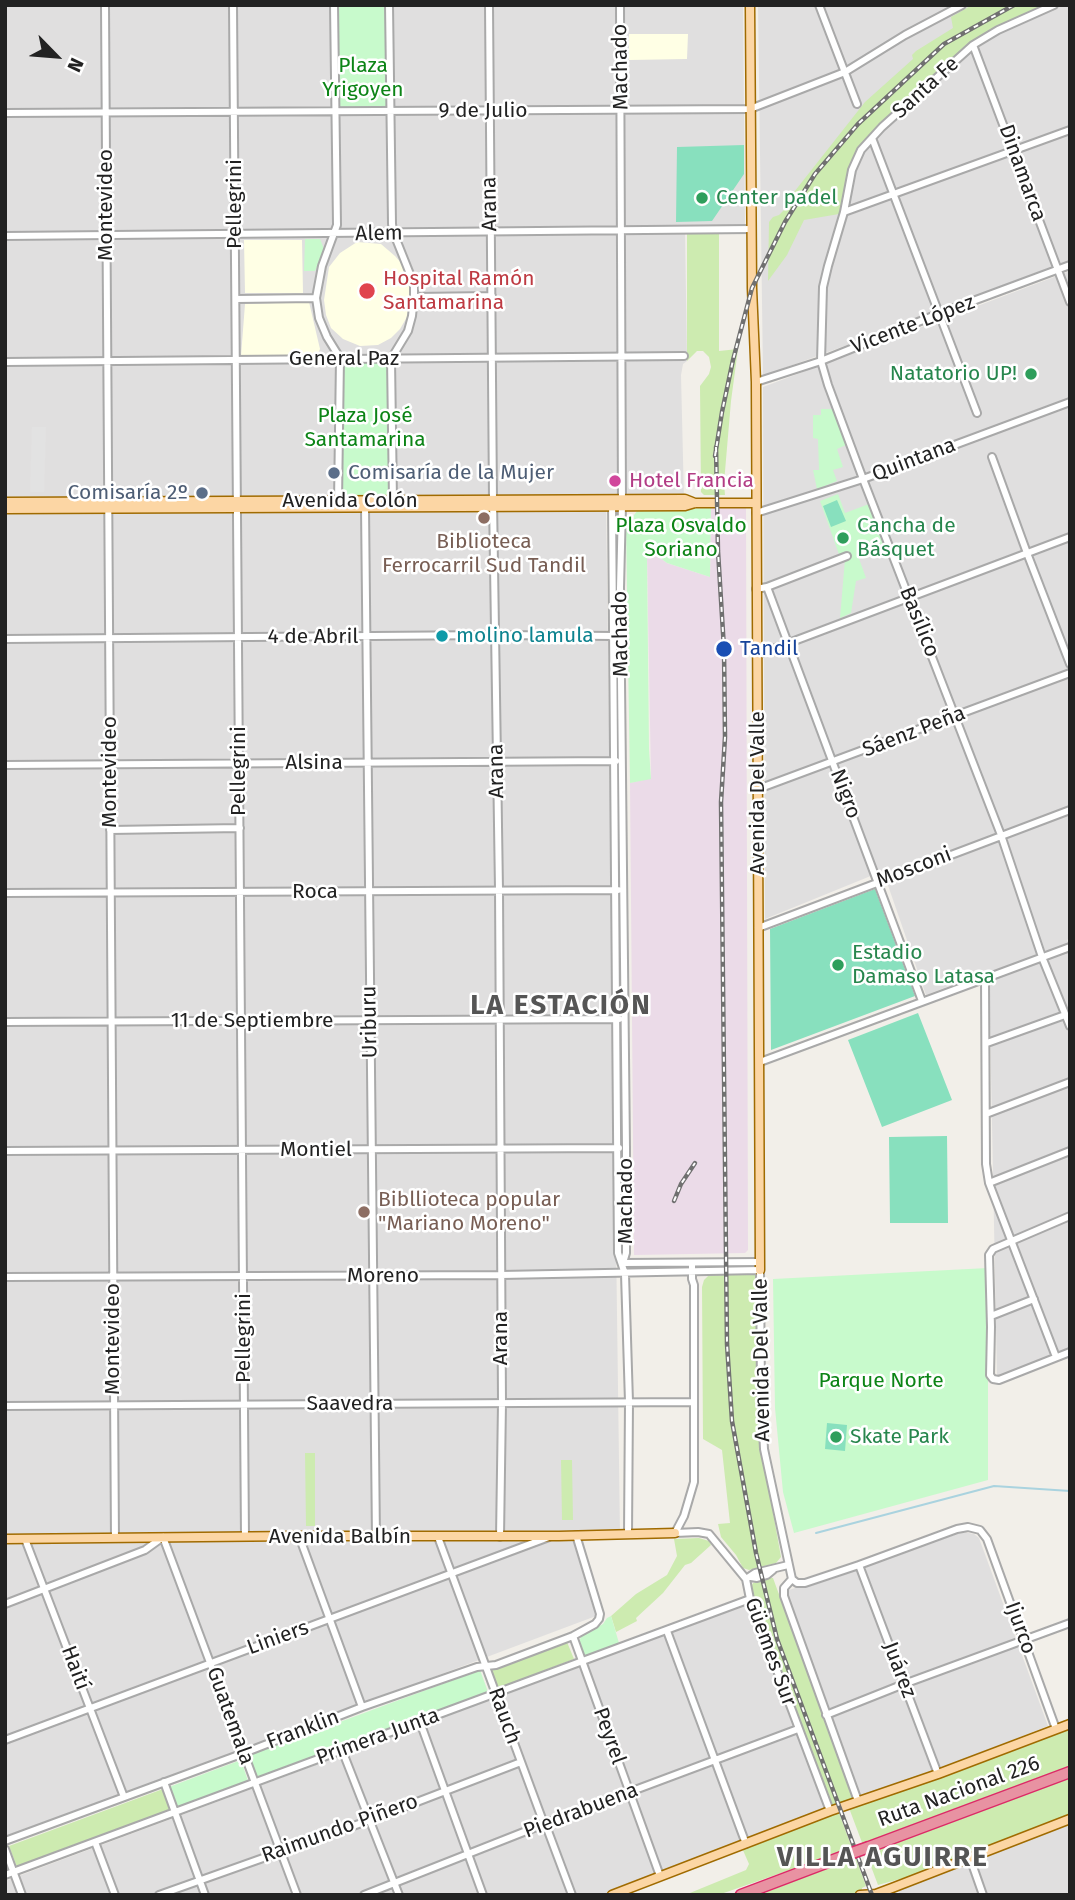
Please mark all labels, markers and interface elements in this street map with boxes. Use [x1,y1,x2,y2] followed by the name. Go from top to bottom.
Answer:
[21,21,91,91] north arrow
[608,24,634,110] street label: Machado
[888,52,964,124] street label: Santa Fe
[322,53,404,103] park label: Plaza Yrigoyen
[62,55,89,76] text: N
[438,98,528,124] street label: 9 de Julio
[993,121,1051,225] street label: Dinamarca
[93,149,119,261] street label: Montevideo
[222,159,248,249] street label: Pellegrini
[477,177,503,231] street label: Arana
[716,185,837,211] place label: Center padel
[694,190,710,206] marker: Center padel
[355,221,403,247] street label: Alem
[383,266,535,316] place label: Hospital Ramón Santamarina
[357,281,377,301] marker: Hospital Ramón Santamarina
[848,290,978,360] street label: Vicente López
[289,346,399,372] street label: General Paz
[890,361,1017,387] place label: Natatorio UP!
[1023,366,1039,382] marker: Natatorio UP!
[304,403,426,453] park label: Plaza José Santamarina
[869,433,959,487] street label: Quintana
[348,460,554,486] place label: Comisaría de la Mujer
[326,465,342,481] marker: Comisaría de la Mujer
[629,468,754,494] place label: Hotel Francia
[607,473,623,489] marker: Hotel Francia
[68,480,188,506] place label: Comisaría 2º
[194,485,210,501] marker: Comisaría 2º
[282,488,418,514] street label: Avenida Colón
[476,510,492,526] marker: Biblioteca Ferrocarril Sud Tandil
[615,513,747,563] park label: Plaza Osvaldo Soriano
[857,513,956,563] place label: Cancha de Básquet
[382,529,586,579] place label: Biblioteca Ferrocarril Sud Tandil
[835,530,851,546] marker: Cancha de Básquet
[893,583,945,661] street label: Basílico
[608,591,634,677] street label: Machado
[456,623,594,649] place label: molino lamula
[268,624,358,650] street label: 4 de Abril
[434,628,450,644] marker: molino lamula
[740,636,798,662] place label: Tandil
[714,639,734,659] marker: Tandil
[859,701,969,763] street label: Sáenz Peña
[745,711,771,875] street label: Avenida Del Valle
[97,716,123,828] street label: Montevideo
[226,726,252,816] street label: Pellegrini
[484,744,510,798] street label: Arana
[285,750,343,776] street label: Alsina
[824,766,866,822] street label: Nigro
[873,842,955,894] street label: Mosconi
[292,879,338,905] street label: Roca
[852,940,995,990] place label: Estadio Damaso Latasa
[830,957,846,973] marker: Estadio Damaso Latasa
[357,985,383,1059] street label: Uriburu
[472,989,650,1023] district label: LA ESTACIÓN
[171,1008,333,1034] street label: 11 de Septiembre
[280,1137,352,1163] street label: Montiel
[613,1158,639,1244] street label: Machado
[378,1187,560,1237] place label: Bibllioteca popular "Mariano Moreno"
[356,1204,372,1220] marker: Bibllioteca popular "Mariano Moreno"
[347,1263,419,1289] street label: Moreno
[748,1278,776,1442] street label: Avenida Del Valle
[100,1283,126,1395] street label: Montevideo
[231,1293,257,1383] street label: Pellegrini
[488,1311,514,1365] street label: Arana
[818,1368,944,1394] park label: Parque Norte
[307,1391,393,1417] street label: Saavedra
[850,1424,949,1450] place label: Skate Park
[828,1429,844,1445] marker: Skate Park
[269,1524,411,1550] street label: Avenida Balbín
[739,1594,801,1710] street label: Güemes Sur
[999,1598,1041,1658] street label: Ijurco
[244,1615,312,1661] street label: Liniers
[877,1638,921,1702] street label: Juárez
[55,1642,95,1694] street label: Haití
[201,1664,259,1768] street label: Guatemala
[482,1684,526,1748] street label: Rauch
[313,1703,443,1771] street label: Primera Junta
[587,1704,631,1768] street label: Peyrel
[263,1705,343,1755] street label: Franklin
[875,1751,1043,1833] street label: Ruta Nacional 226
[520,1778,642,1844] street label: Piedrabuena
[258,1789,422,1869] street label: Raimundo Piñero
[779,1841,987,1875] district label: VILLA AGUIRRE

